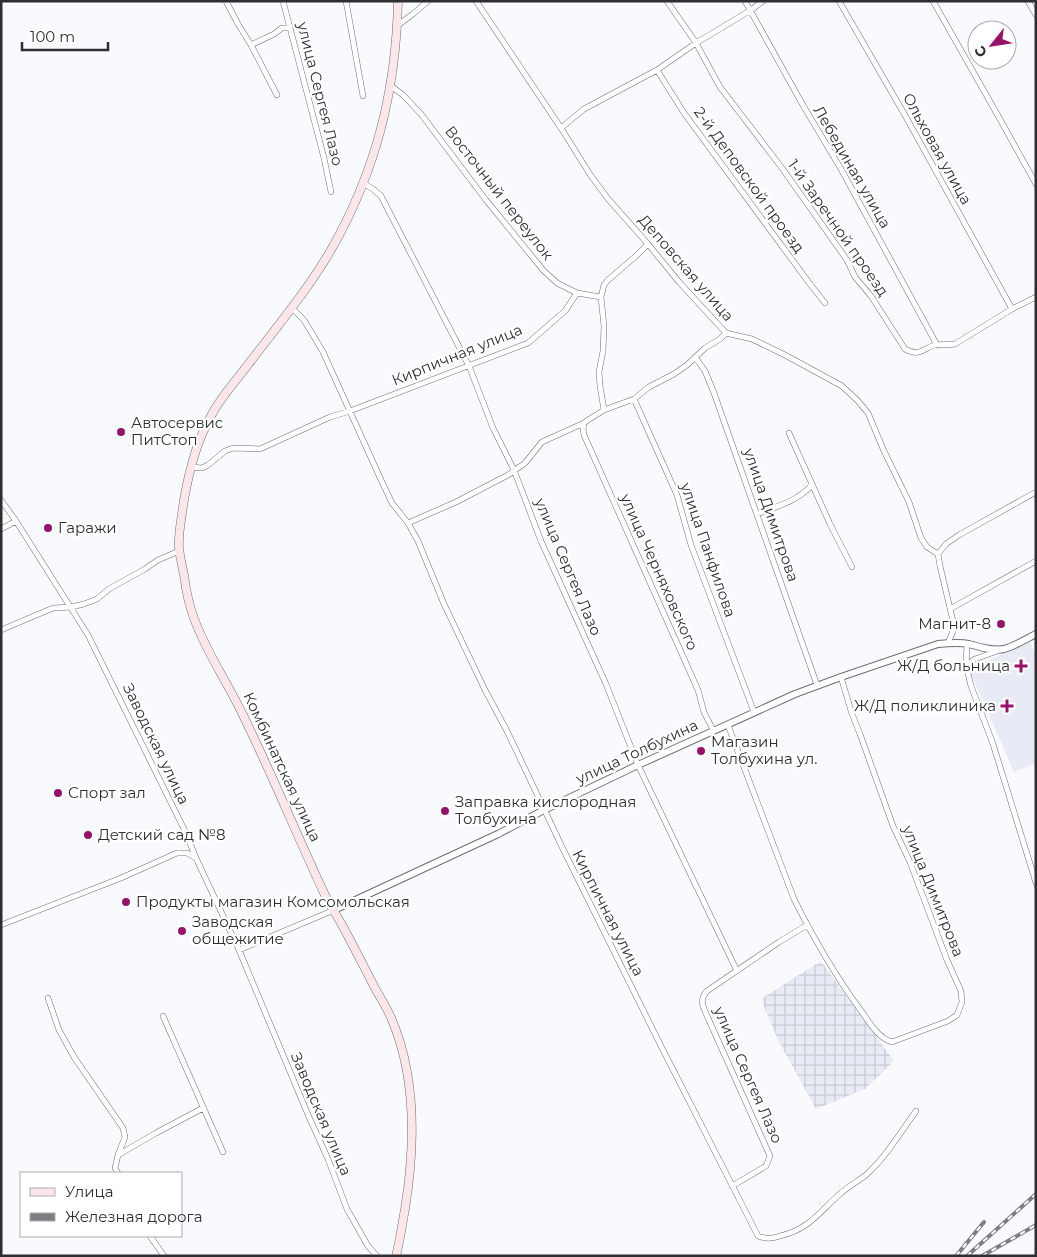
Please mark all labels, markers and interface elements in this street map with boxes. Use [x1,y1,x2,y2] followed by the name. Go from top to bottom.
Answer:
[293,19,348,168] street label: улица Сергея Лазо
[22,20,109,52] scale bar
[967,20,1017,70] north arrow
[30,27,75,46] text: 100 m
[970,43,991,60] text: С
[899,90,976,208] street label: Ольховая улица
[809,102,895,232] street label: Лебединая улица
[690,103,809,257] street label: 2-й Деповской проезд
[441,122,558,264] street label: Восточный переулок
[784,156,893,300] street label: 1-й Заречной проезд
[635,210,738,325] street label: Деповская улица
[389,320,525,389] street label: Кирпичная улица
[131,413,223,449] place label: Автосервис ПитСтоп
[115,426,127,438] marker: Автосервис ПитСтоп
[739,445,803,584] street label: улица Димитрова
[676,479,740,620] street label: улица Панфилова
[616,490,703,653] street label: улица Черняховского
[530,494,606,638] street label: улица Сергея Лазо
[58,518,117,537] place label: Гаражи
[42,522,54,534] marker: Гаражи
[918,614,991,633] place label: Магнит-8
[995,618,1007,630] marker: Магнит-8
[897,656,1010,675] place label: Ж/Д больница
[1014,659,1028,673] marker: Ж/Д больница
[119,680,194,807] street label: Заводская улица
[239,689,325,845] street label: Комбинатская улица
[854,696,996,715] place label: Ж/Д поликлиника
[1000,699,1014,713] marker: Ж/Д поликлиника
[572,715,701,789] street label: улица Толбухина
[711,732,817,768] place label: Магазин Толбухина ул.
[695,745,707,757] marker: Магазин Толбухина ул.
[68,783,146,802] place label: Спорт зал
[52,787,64,799] marker: Спорт зал
[455,792,636,828] place label: Заправка кислородная Толбухина
[439,805,451,817] marker: Заправка кислородная Толбухина
[898,821,968,959] street label: улица Димитрова
[98,825,226,844] place label: Детский сад №8
[82,829,94,841] marker: Детский сад №8
[568,846,648,979] street label: Кирпичная улица
[136,892,410,911] place label: Продукты магазин Комсомольская
[120,896,132,908] marker: Продукты магазин Комсомольская
[192,912,284,948] place label: Заводская общежитие
[176,925,188,937] marker: Заводская общежитие
[709,1003,787,1146] street label: улица Сергея Лазо
[287,1049,356,1178] street label: Заводская улица
[20,1172,182,1237] legend
[65,1182,113,1201] text: Улица
[65,1207,202,1226] text: Железная дорога

